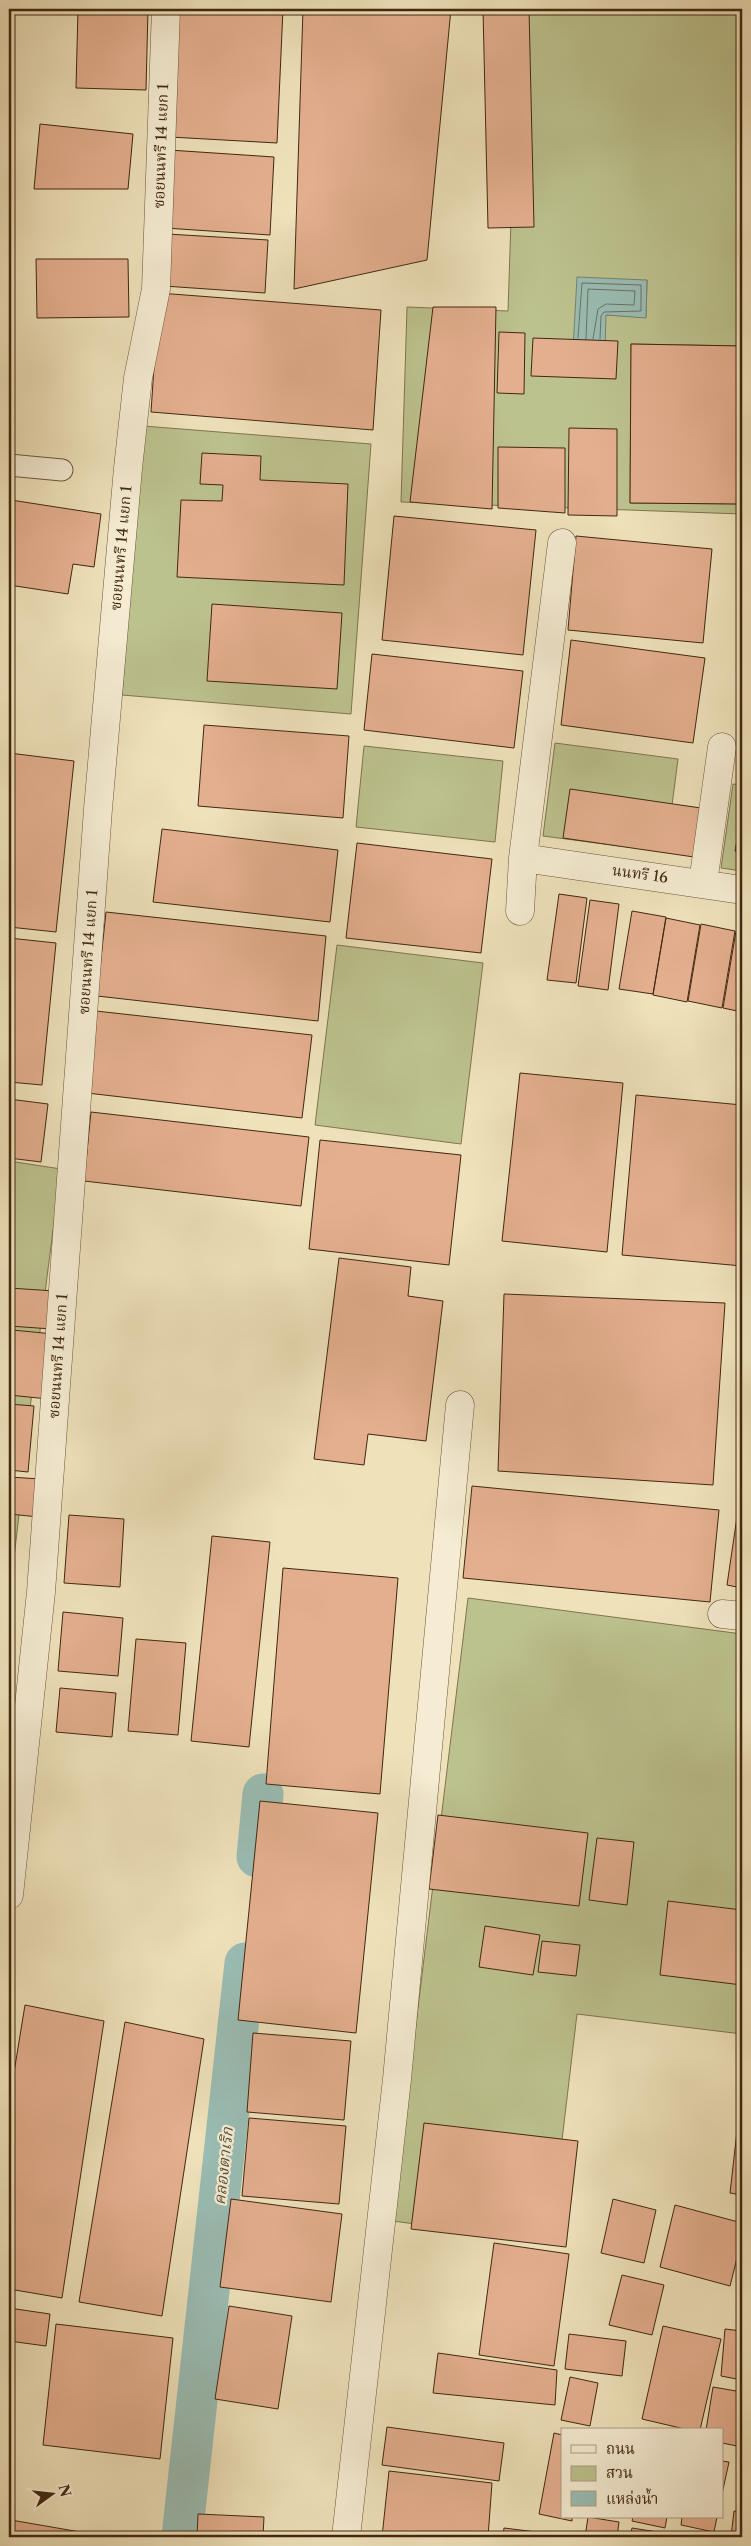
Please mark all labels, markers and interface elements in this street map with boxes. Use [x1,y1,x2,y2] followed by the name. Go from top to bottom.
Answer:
[149,83,172,209] street label: ซอยนนทรี 14 แยก 1
[106,484,135,611] street label: ซอยนนทรี 14 แยก 1
[611,860,669,887] street label: นนทรี 16
[74,888,101,1015] street label: ซอยนนทรี 14 แยก 1
[44,1292,71,1419] street label: ซอยนนทรี 14 แยก 1
[209,2125,237,2206] water label: คลองตาเริก
[561,2428,724,2518] legend
[606,2439,635,2458] text: ถนน
[606,2463,633,2482] text: สวน
[28,2468,78,2518] north arrow
[54,2482,75,2499] text: N
[606,2488,658,2508] text: แหล่งน้ำ

